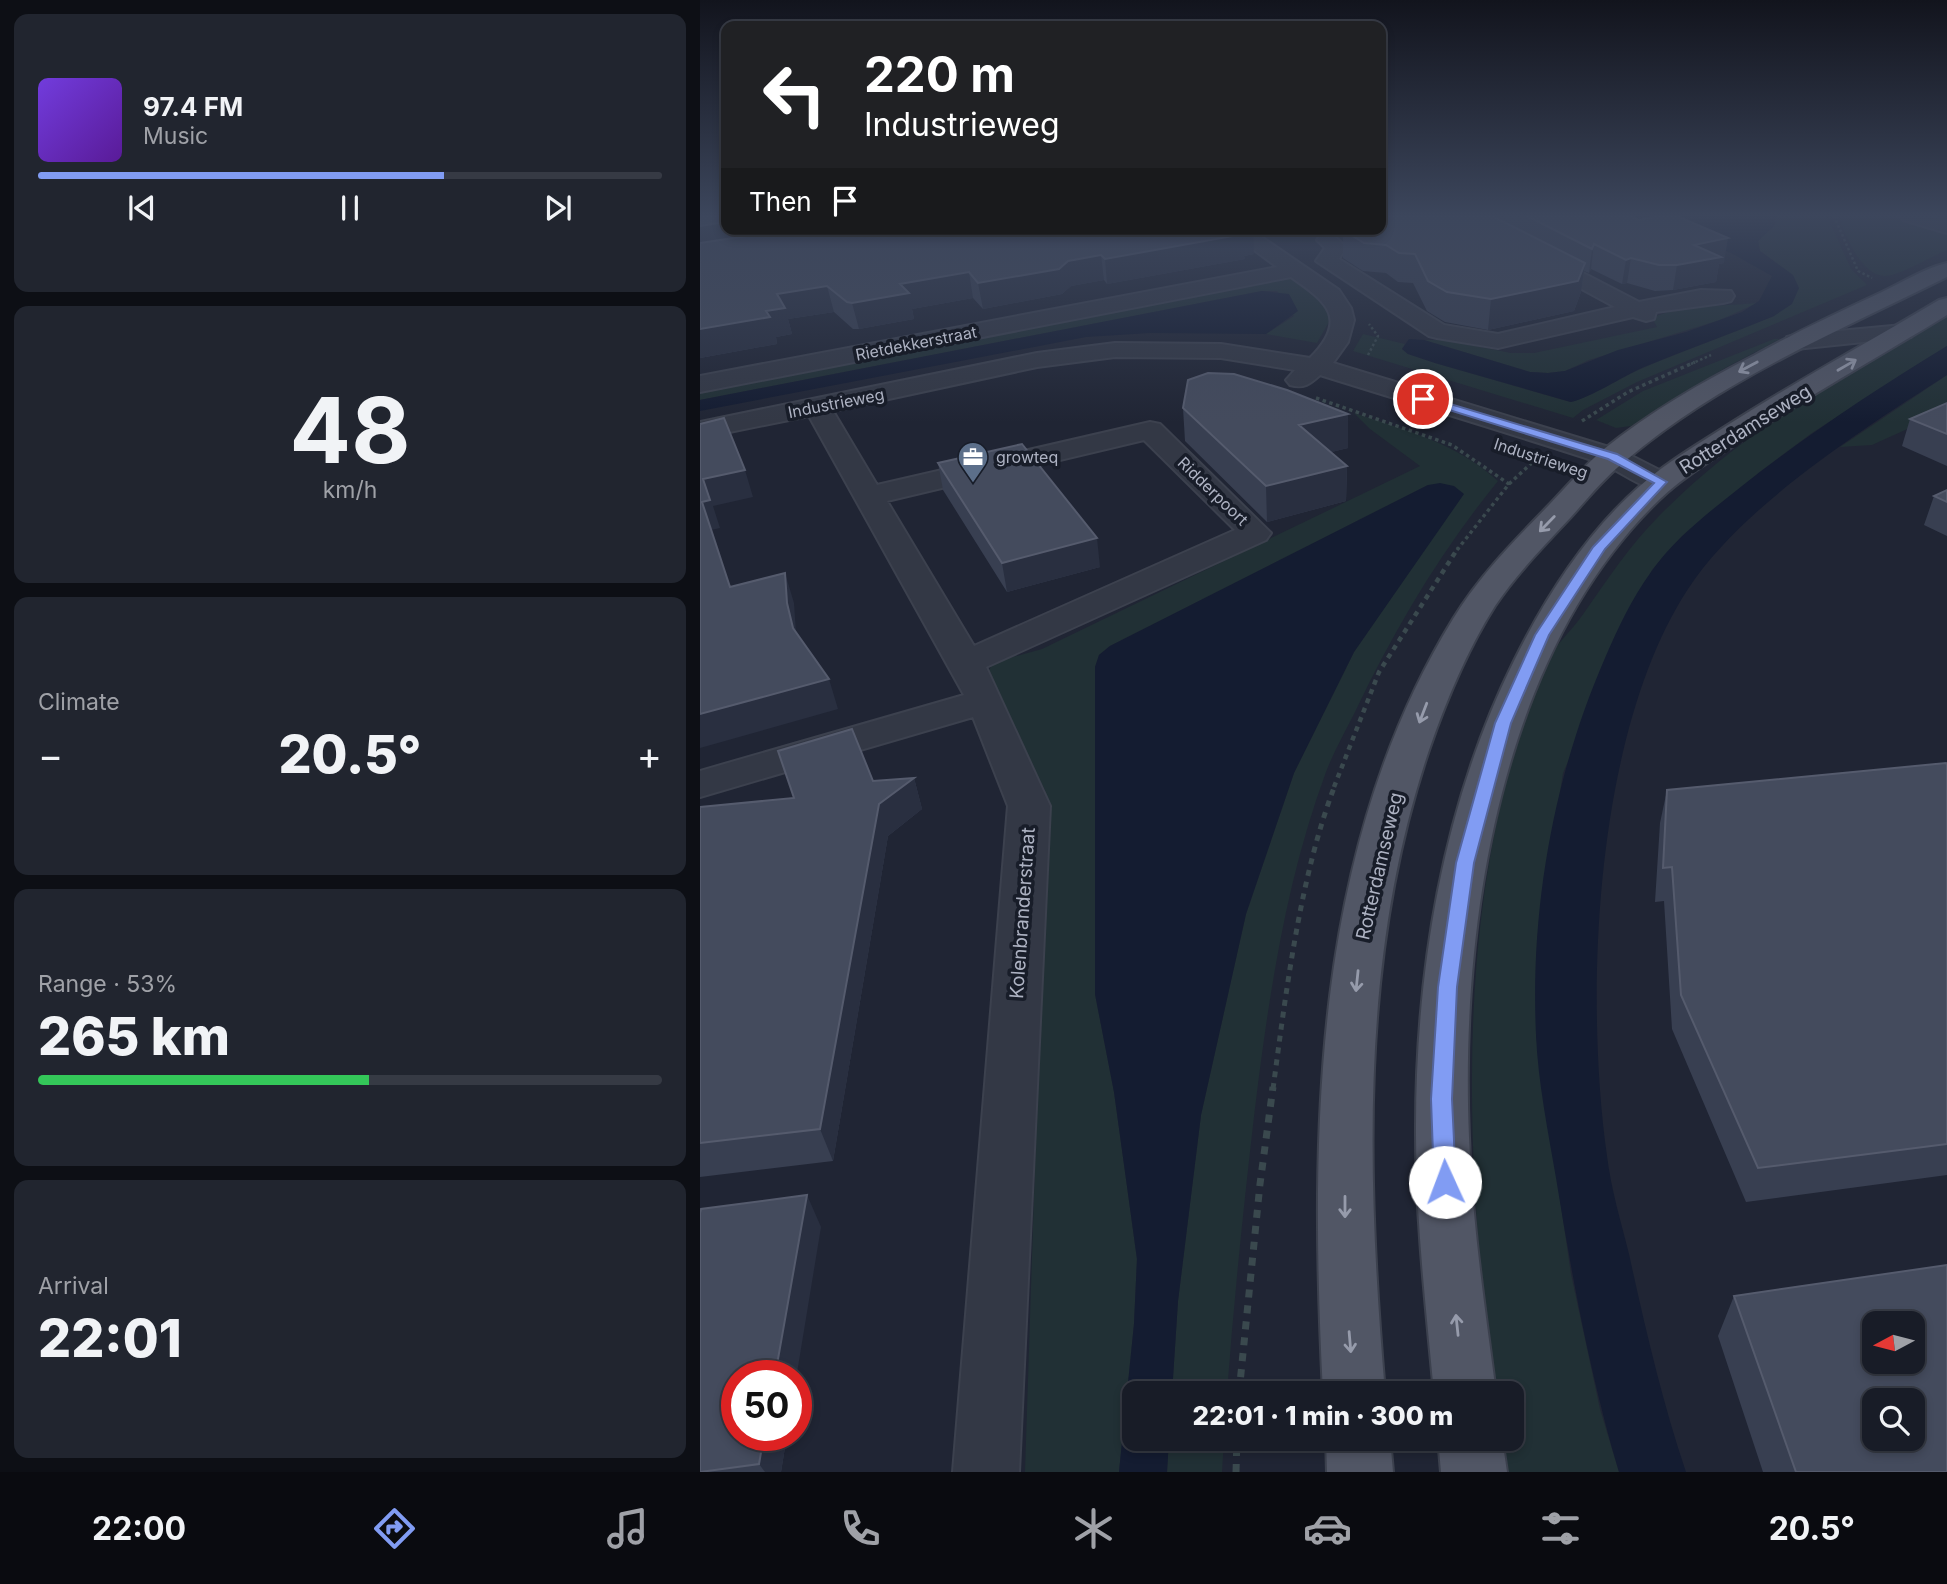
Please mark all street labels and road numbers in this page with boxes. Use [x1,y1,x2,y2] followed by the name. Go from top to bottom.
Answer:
[854,321,978,365] street label: Rietdekkerstraat
[1675,380,1815,479] street label: Rotterdamseweg
[786,384,886,422] street label: Industrieweg
[1491,433,1591,483] street label: Industrieweg
[1174,453,1252,529] street label: Ridderpoort
[1351,790,1408,942] street label: Rotterdamseweg
[1005,827,1040,1000] street label: Kolenbranderstraat

